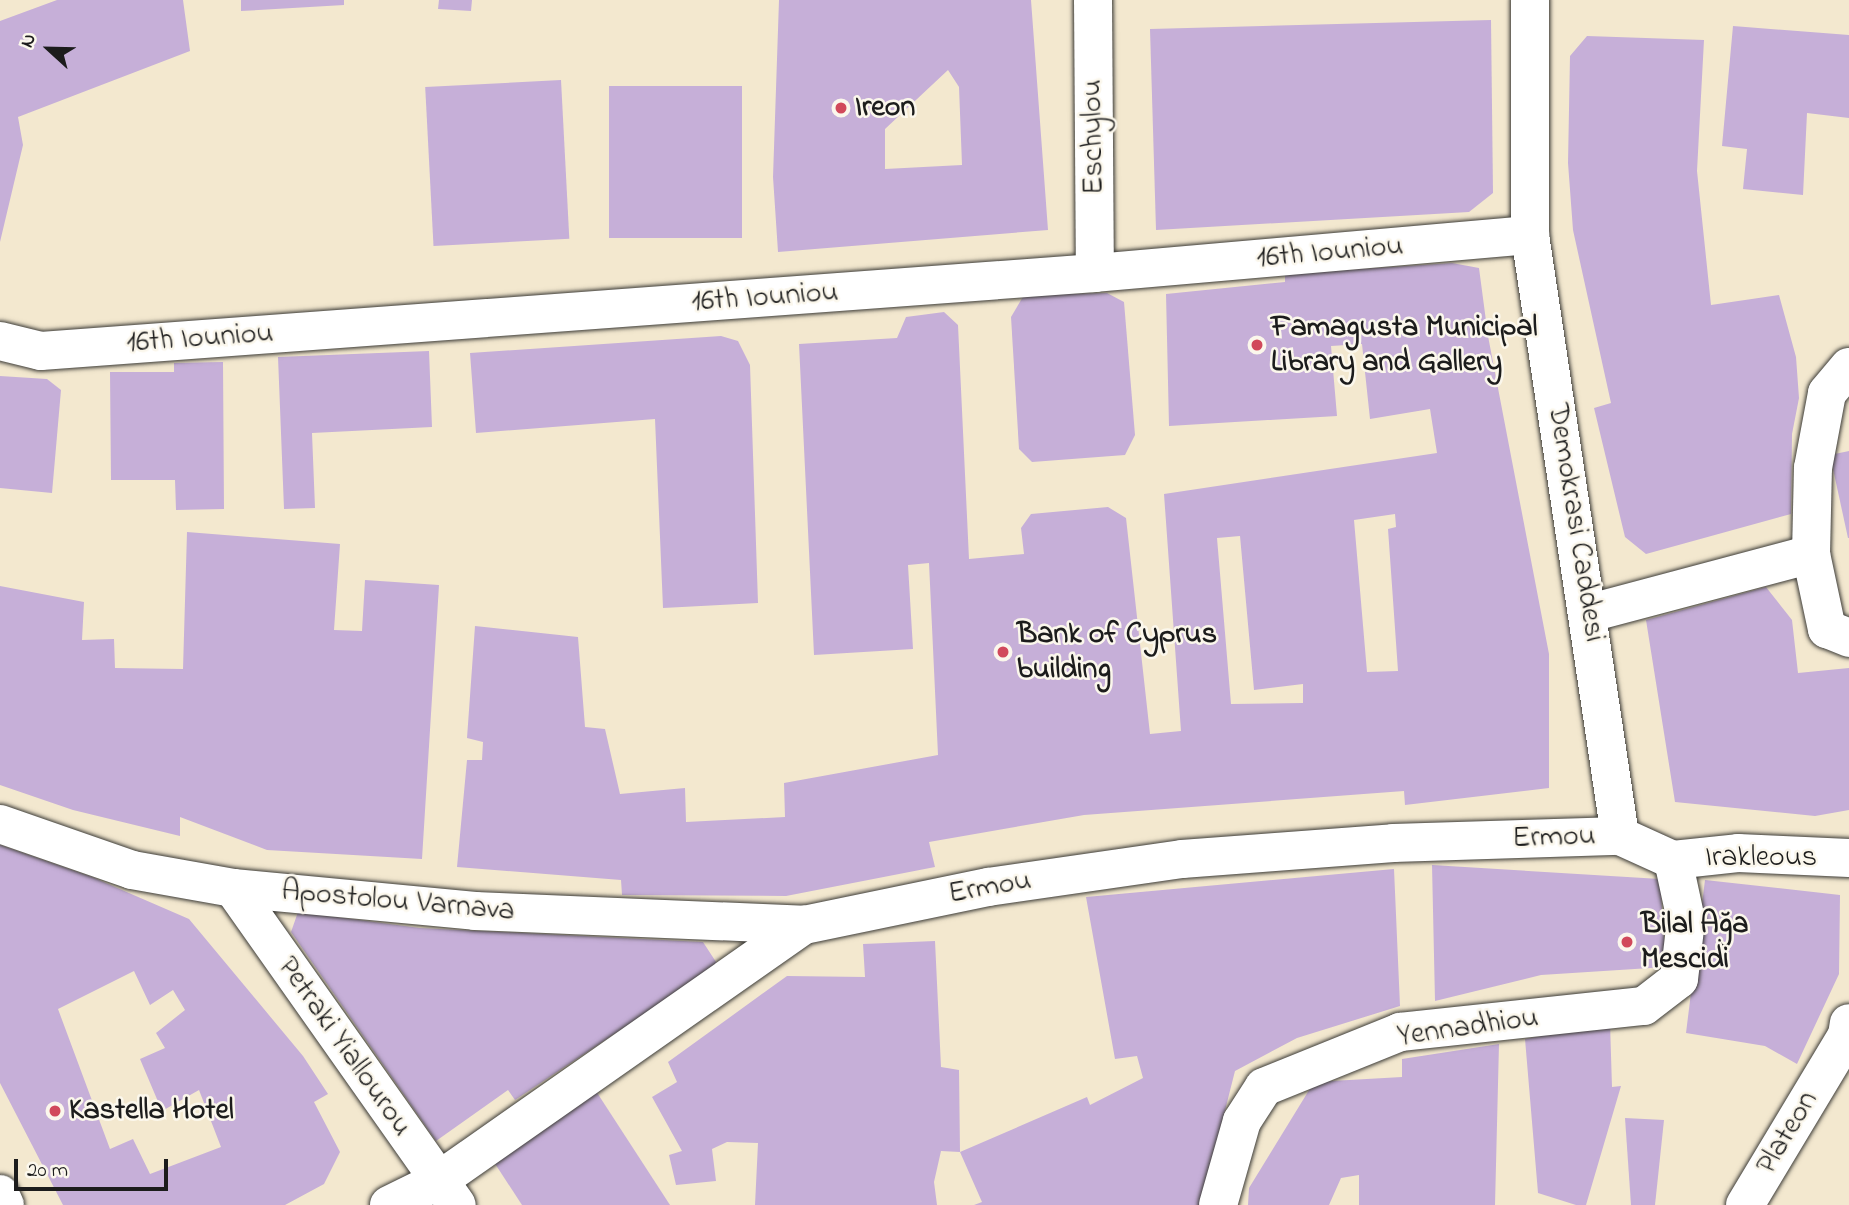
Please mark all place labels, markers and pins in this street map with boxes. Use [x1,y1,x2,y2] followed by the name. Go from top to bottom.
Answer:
[855,90,915,126] place label: Ireon
[833,100,849,116] marker: Ireon
[1271,310,1537,380] place label: Famagusta Municipal Library and Gallery
[1249,337,1265,353] marker: Famagusta Municipal Library and Gallery
[1017,617,1217,688] place label: Bank of Cyprus building
[995,644,1011,660] marker: Bank of Cyprus building
[1641,907,1749,978] place label: Bilal Ağa Mescidi
[1619,934,1635,950] marker: Bilal Ağa Mescidi
[69,1093,234,1129] place label: Kastella Hotel
[47,1103,63,1119] marker: Kastella Hotel

